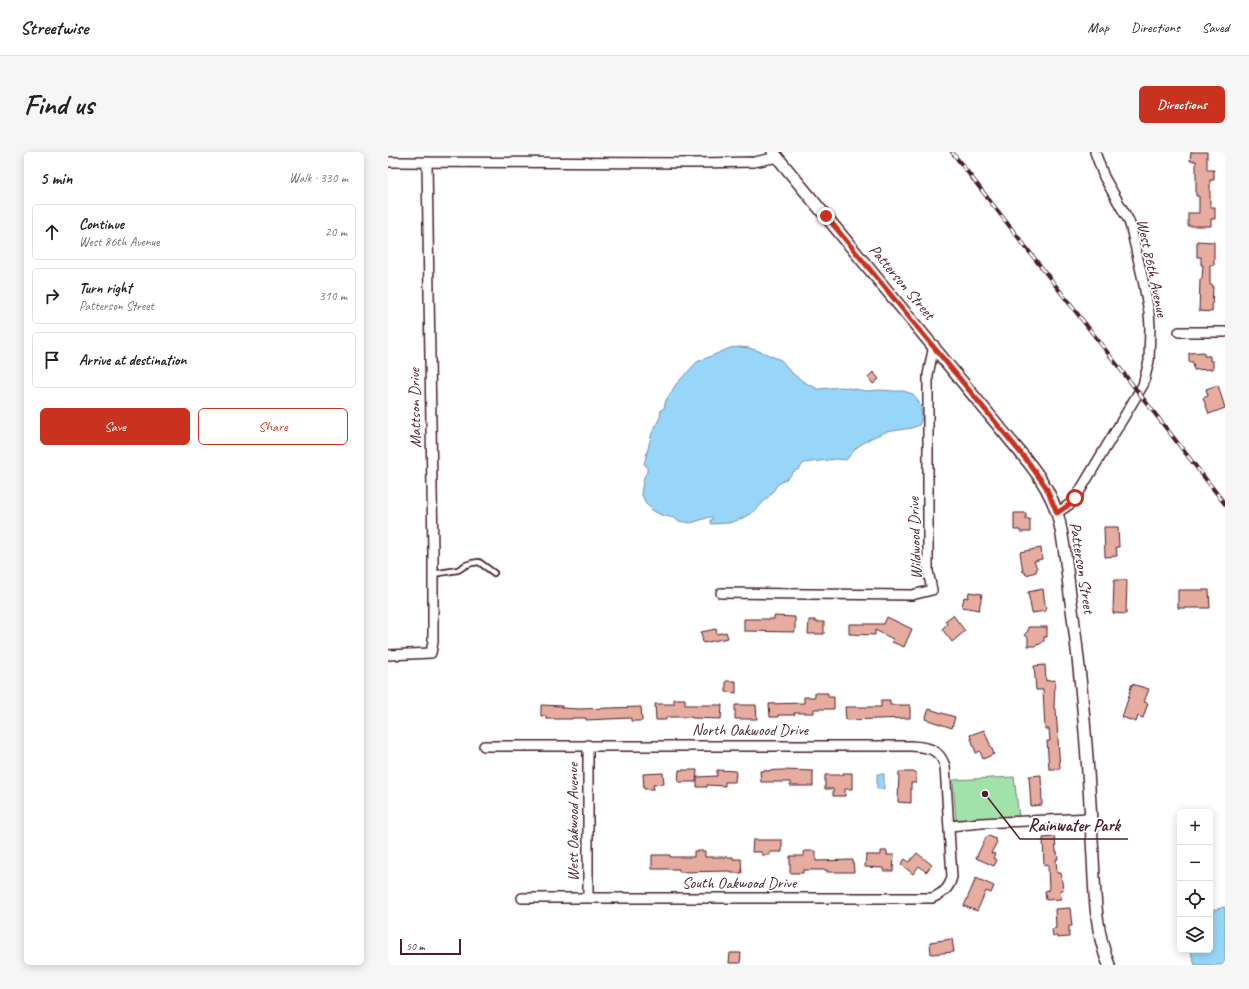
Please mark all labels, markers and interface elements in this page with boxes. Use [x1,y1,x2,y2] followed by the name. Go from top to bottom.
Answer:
[20,16,88,40] text: Streetwise
[1088,19,1109,36] text: Map
[1131,19,1180,36] text: Directions
[1202,19,1229,36] text: Saved
[1139,86,1225,123] button: Directions
[24,87,94,122] text: Find us
[40,168,72,189] text: 5 min
[289,170,348,186] text: Walk · 330 m
[817,207,835,225] route end
[79,215,124,234] text: Continue
[1132,217,1172,320] street label: West 86th Avenue
[41,221,63,243] icon: ahead
[325,224,347,240] text: 20 m
[79,234,160,250] text: West 86th Avenue
[865,240,940,325] street label: Patterson Street
[79,279,132,298] text: Turn right
[41,285,63,307] icon: right
[319,288,347,304] text: 310 m
[79,298,154,314] text: Patterson Street
[41,349,63,371] icon: arrive
[79,351,186,370] text: Arrive at destination
[404,366,426,448] street label: Mattson Drive
[40,408,190,445] button: Save
[198,408,348,445] button: Share
[1066,489,1084,507] route start
[904,495,926,579] street label: Wildwood Drive
[1065,521,1099,617] street label: Patterson Street
[692,720,810,740] street label: North Oakwood Drive
[563,761,583,881] street label: West Oakwood Avenue
[1177,809,1213,953] map controls
[1177,809,1213,845] button: +
[1020,810,1128,839] callout: Rainwater Park
[1028,815,1122,836] text: Rainwater Park
[1177,845,1213,881] button: −
[682,873,798,893] street label: South Oakwood Drive
[1177,881,1213,917] button: locate
[1177,917,1213,953] button: layers
[400,937,461,956] scale bar
[406,939,425,953] text: 50 m

